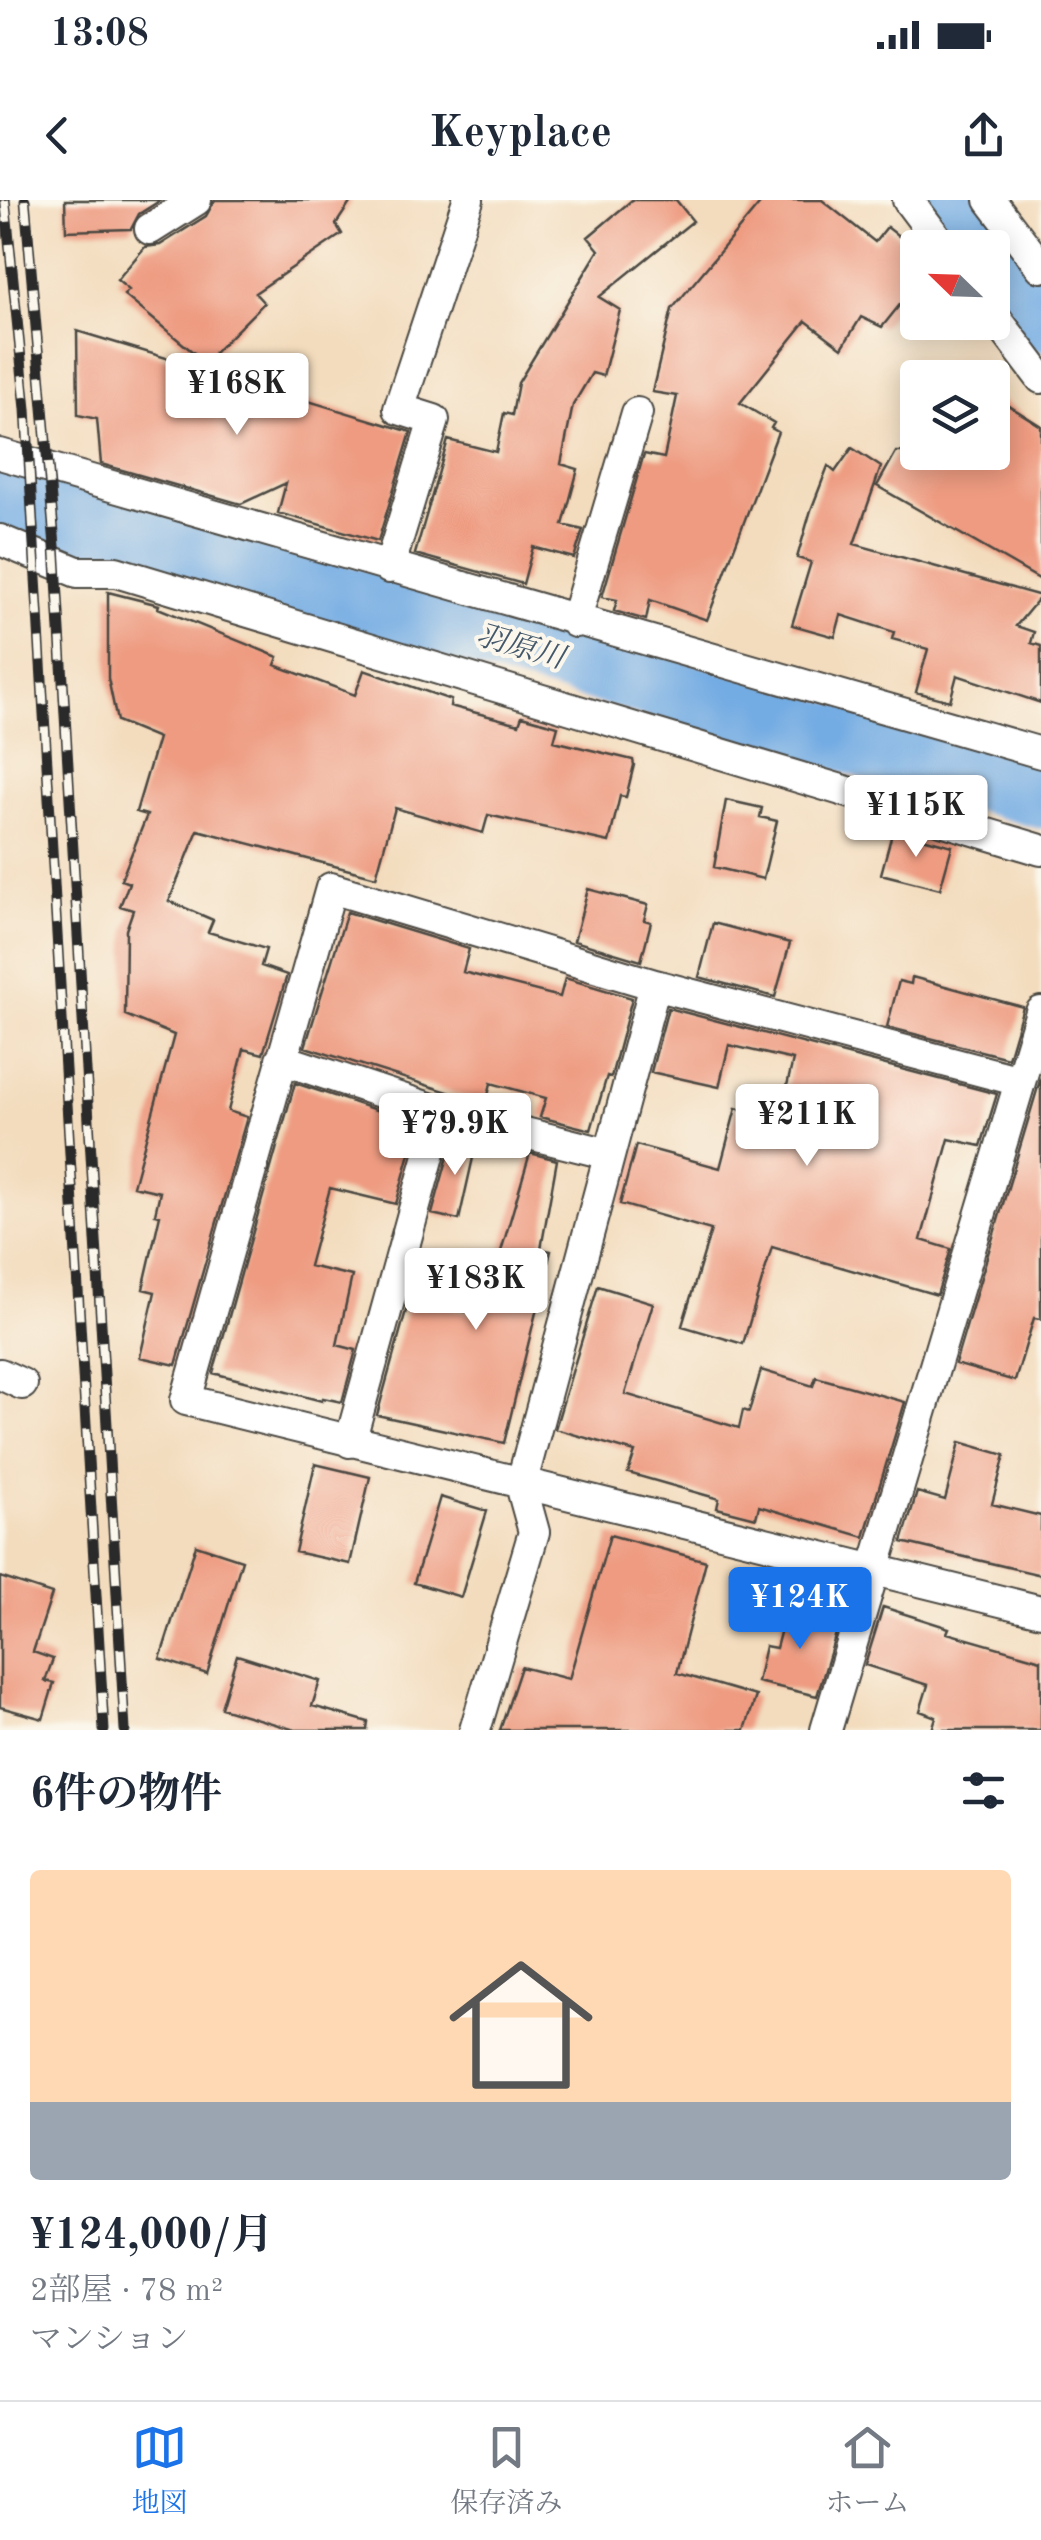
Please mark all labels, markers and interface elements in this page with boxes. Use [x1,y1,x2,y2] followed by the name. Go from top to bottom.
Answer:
[50,16,149,54] text: 13:08
[30,108,85,163] icon: back
[956,108,1011,163] icon: share
[429,112,612,157] text: Keyplace
[900,230,1010,340] north arrow
[900,230,1010,470] map controls
[167,353,307,438] pin: ¥168K
[900,360,1010,470] button: layers
[188,369,286,401] text: ¥168K
[473,619,571,676] water label: 羽原川
[846,775,986,860] pin: ¥115K
[867,791,965,823] text: ¥115K
[737,1084,877,1169] pin: ¥211K
[374,1093,536,1178] pin: ¥79.9K
[758,1100,856,1132] text: ¥211K
[401,1109,509,1141] text: ¥79.9K
[406,1248,546,1333] pin: ¥183K
[427,1264,525,1296] text: ¥183K
[730,1567,870,1652] pin: ¥124K
[751,1583,849,1615] text: ¥124K
[956,1763,1011,1818] icon: filters
[30,1775,222,1817] text: 6件の物件
[431,1935,611,2115] icon: home
[30,2216,273,2258] text: ¥124,000/月
[30,2276,223,2308] text: 2部屋 · 78 m²
[30,2325,189,2357] text: マンション
[131,2420,188,2523] tab: 地図
[450,2420,563,2523] tab: 保存済み
[825,2420,910,2523] tab: ホーム

